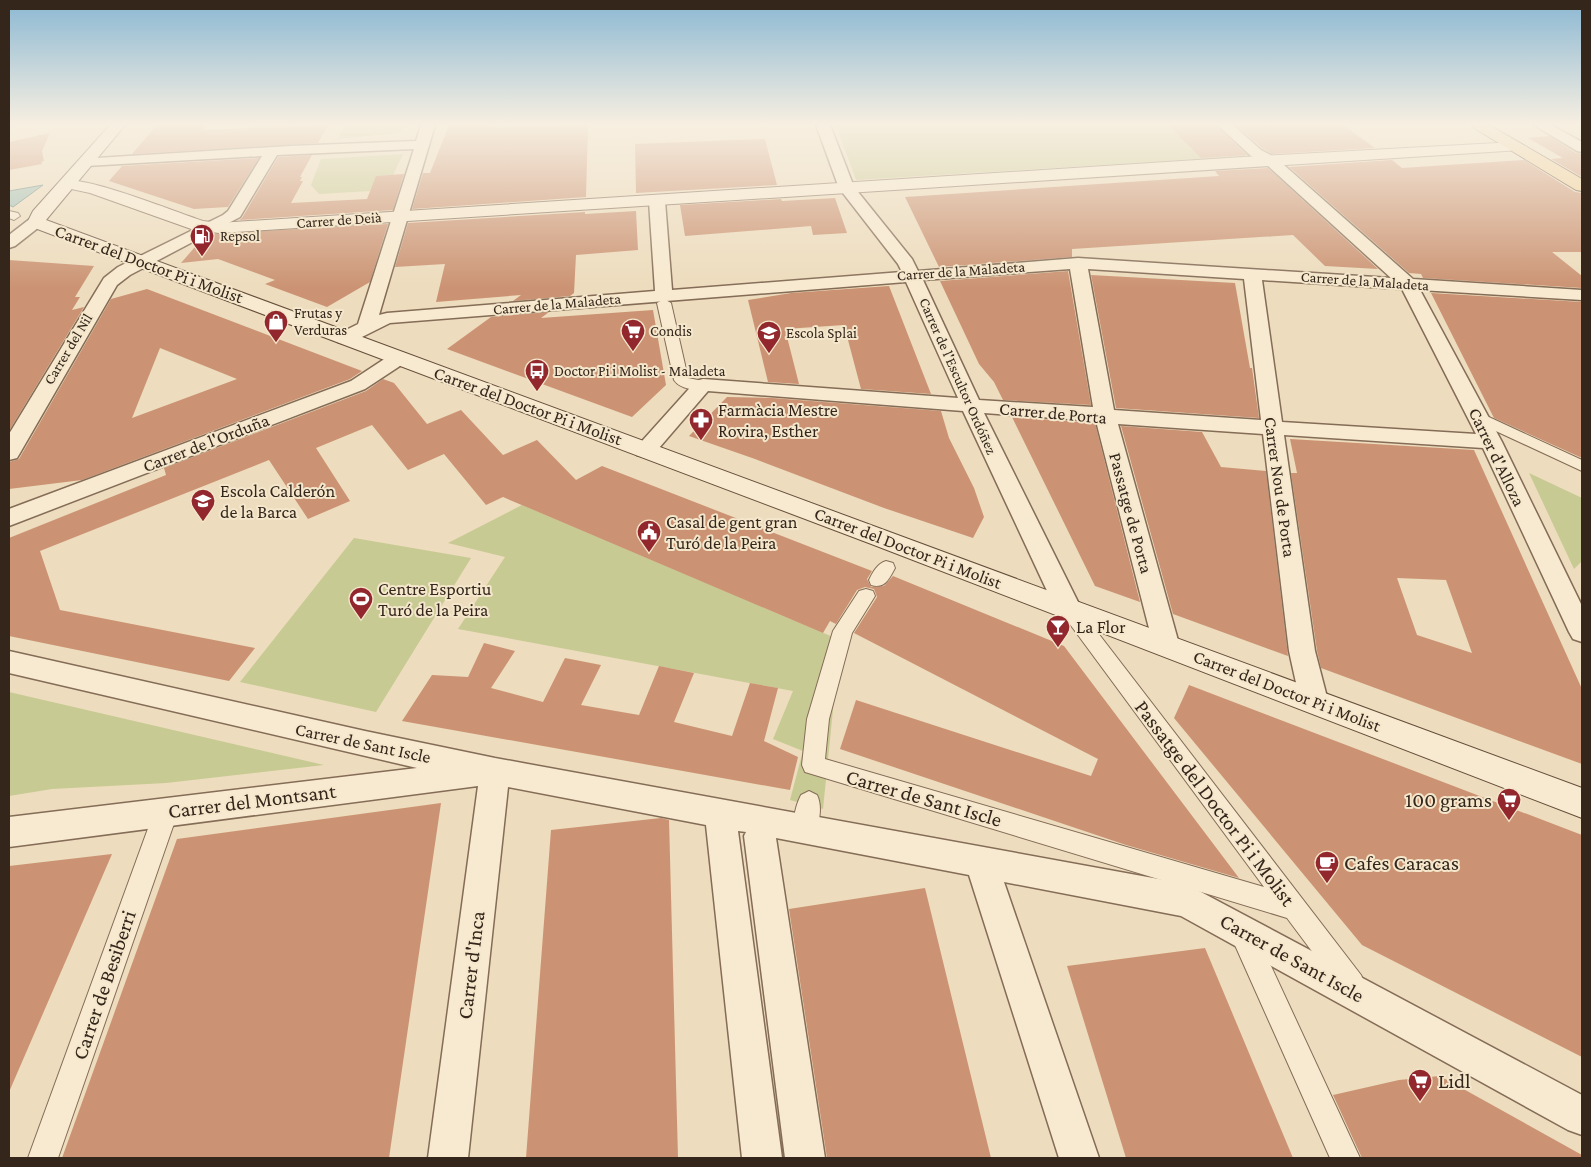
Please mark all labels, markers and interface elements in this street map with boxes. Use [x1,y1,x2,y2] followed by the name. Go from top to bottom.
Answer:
[296,209,382,231] street label: Carrer de Deià
[52,221,247,308] street label: Carrer del Doctor Pi i Molist
[189,223,215,257] fuel station icon: Repsol
[220,228,260,245] place label: Repsol
[896,259,1026,283] street label: Carrer de la Maladeta
[1300,269,1430,293] street label: Carrer de la Maladeta
[492,290,622,318] street label: Carrer de la Maladeta
[916,295,1000,457] street label: Carrer de l'Escultor Ordóñez
[294,305,347,338] place label: Frutas y Verduras
[263,309,289,343] shop icon: Frutas y Verduras
[41,311,95,387] street label: Carrer del Nil
[620,318,646,352] supermarket icon: Condis
[756,320,782,354] school or university icon: Escola Splai
[650,323,692,339] place label: Condis
[786,325,857,342] place label: Escola Splai
[524,358,550,392] bus stop icon: Doctor Pi i Molist - Maladeta
[431,363,626,450] street label: Carrer del Doctor Pi i Molist
[554,363,725,379] place label: Doctor Pi i Molist - Maladeta
[998,398,1108,428] street label: Carrer de Porta
[718,400,838,441] place label: Farmàcia Mestre Rovira, Esther
[1465,405,1529,509] street label: Carrer d'Alloza
[688,407,714,441] pharmacy icon: Farmàcia Mestre Rovira, Esther
[140,410,272,476] street label: Carrer de l'Orduña
[1260,416,1300,558] street label: Carrer Nou de Porta
[1105,450,1157,576] street label: Passatge de Porta
[220,481,336,522] place label: Escola Calderón de la Barca
[190,488,216,522] school or university icon: Escola Calderón de la Barca
[812,503,1005,593] street label: Carrer del Doctor Pi i Molist
[666,512,798,553] place label: Casal de gent gran Turó de la Peira
[636,519,662,553] public building icon: Casal de gent gran Turó de la Peira
[378,579,492,620] place label: Centre Esportiu Turó de la Peira
[348,586,374,620] sports icon: Centre Esportiu Turó de la Peira
[1045,614,1071,648] bar icon: La Flor
[1076,617,1126,637] place label: La Flor
[1191,646,1384,736] street label: Carrer del Doctor Pi i Molist
[1130,695,1301,911] street label: Passatge del Doctor Pi i Molist
[293,719,433,767] street label: Carrer de Sant Iscle
[843,764,1005,832] street label: Carrer de Sant Iscle
[167,779,338,823] street label: Carrer del Montsant
[1496,787,1522,821] supermarket icon: 100 grams
[1405,788,1492,812] place label: 100 grams
[1314,850,1340,884] cafe icon: Cafes Caracas
[1344,851,1459,875] place label: Cafes Caracas
[67,907,141,1063] street label: Carrer de Besiberri
[1216,908,1368,1008] street label: Carrer de Sant Iscle
[452,909,490,1021] street label: Carrer d'Inca
[1407,1068,1433,1102] supermarket icon: Lidl
[1438,1069,1471,1093] place label: Lidl

